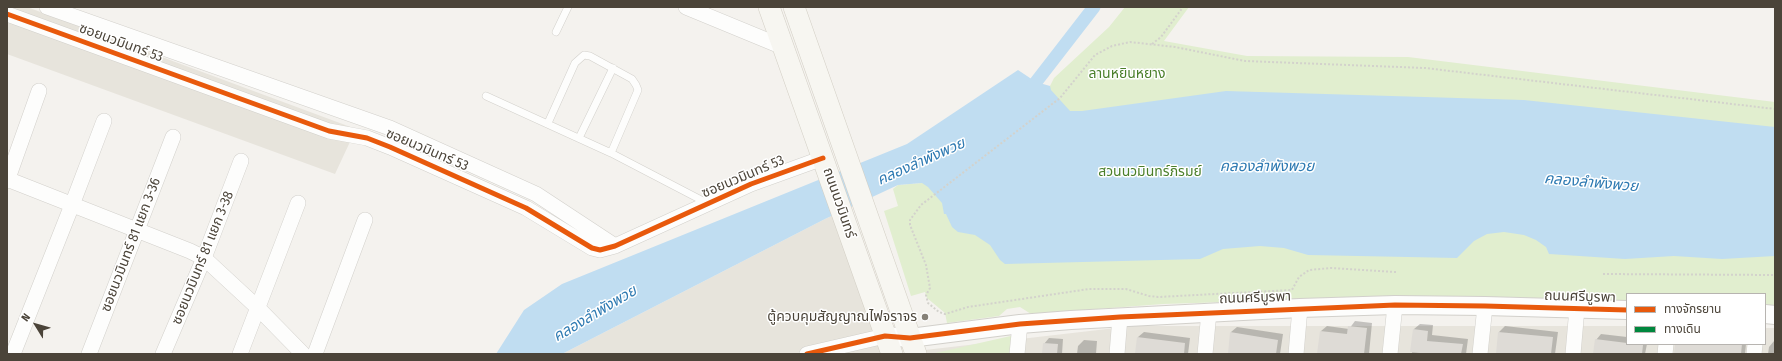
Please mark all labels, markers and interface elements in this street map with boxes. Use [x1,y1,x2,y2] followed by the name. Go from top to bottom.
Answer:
[77,20,165,66] street label: ซอยนวมินทร์ 53
[1088,66,1166,82] park label: ลานหยินหยาง
[383,125,471,175] street label: ซอยนวมินทร์ 53
[874,135,968,189] water label: คลองลำพังพวย
[699,152,787,202] street label: ซอยนวมินทร์ 53
[1220,158,1314,176] water label: คลองลำพังพวย
[1098,164,1202,180] park label: สวนนวมินทร์ภิรมย์
[819,165,859,241] street label: ถนนนวมินทร์
[1543,170,1639,196] water label: คลองลำพังพวย
[98,176,164,314] street label: ซอยนวมินทร์ 81 แยก 3-36
[169,189,237,327] street label: ซอยนวมินทร์ 81 แยก 3-38
[550,282,640,346] water label: คลองลำพังพวย
[1544,287,1616,307] street label: ถนนศรีบูรพา
[1219,288,1291,308] street label: ถนนศรีบูรพา
[1626,293,1766,345] legend
[1664,302,1721,316] text: ทางจักรยาน
[16,305,56,345] north arrow
[767,309,917,325] place label: ตู้ควบคุมสัญญาณไฟจราจร
[19,311,33,324] text: N
[920,312,930,322] marker: ตู้ควบคุมสัญญาณไฟจราจร
[1664,322,1701,336] text: ทางเดิน

